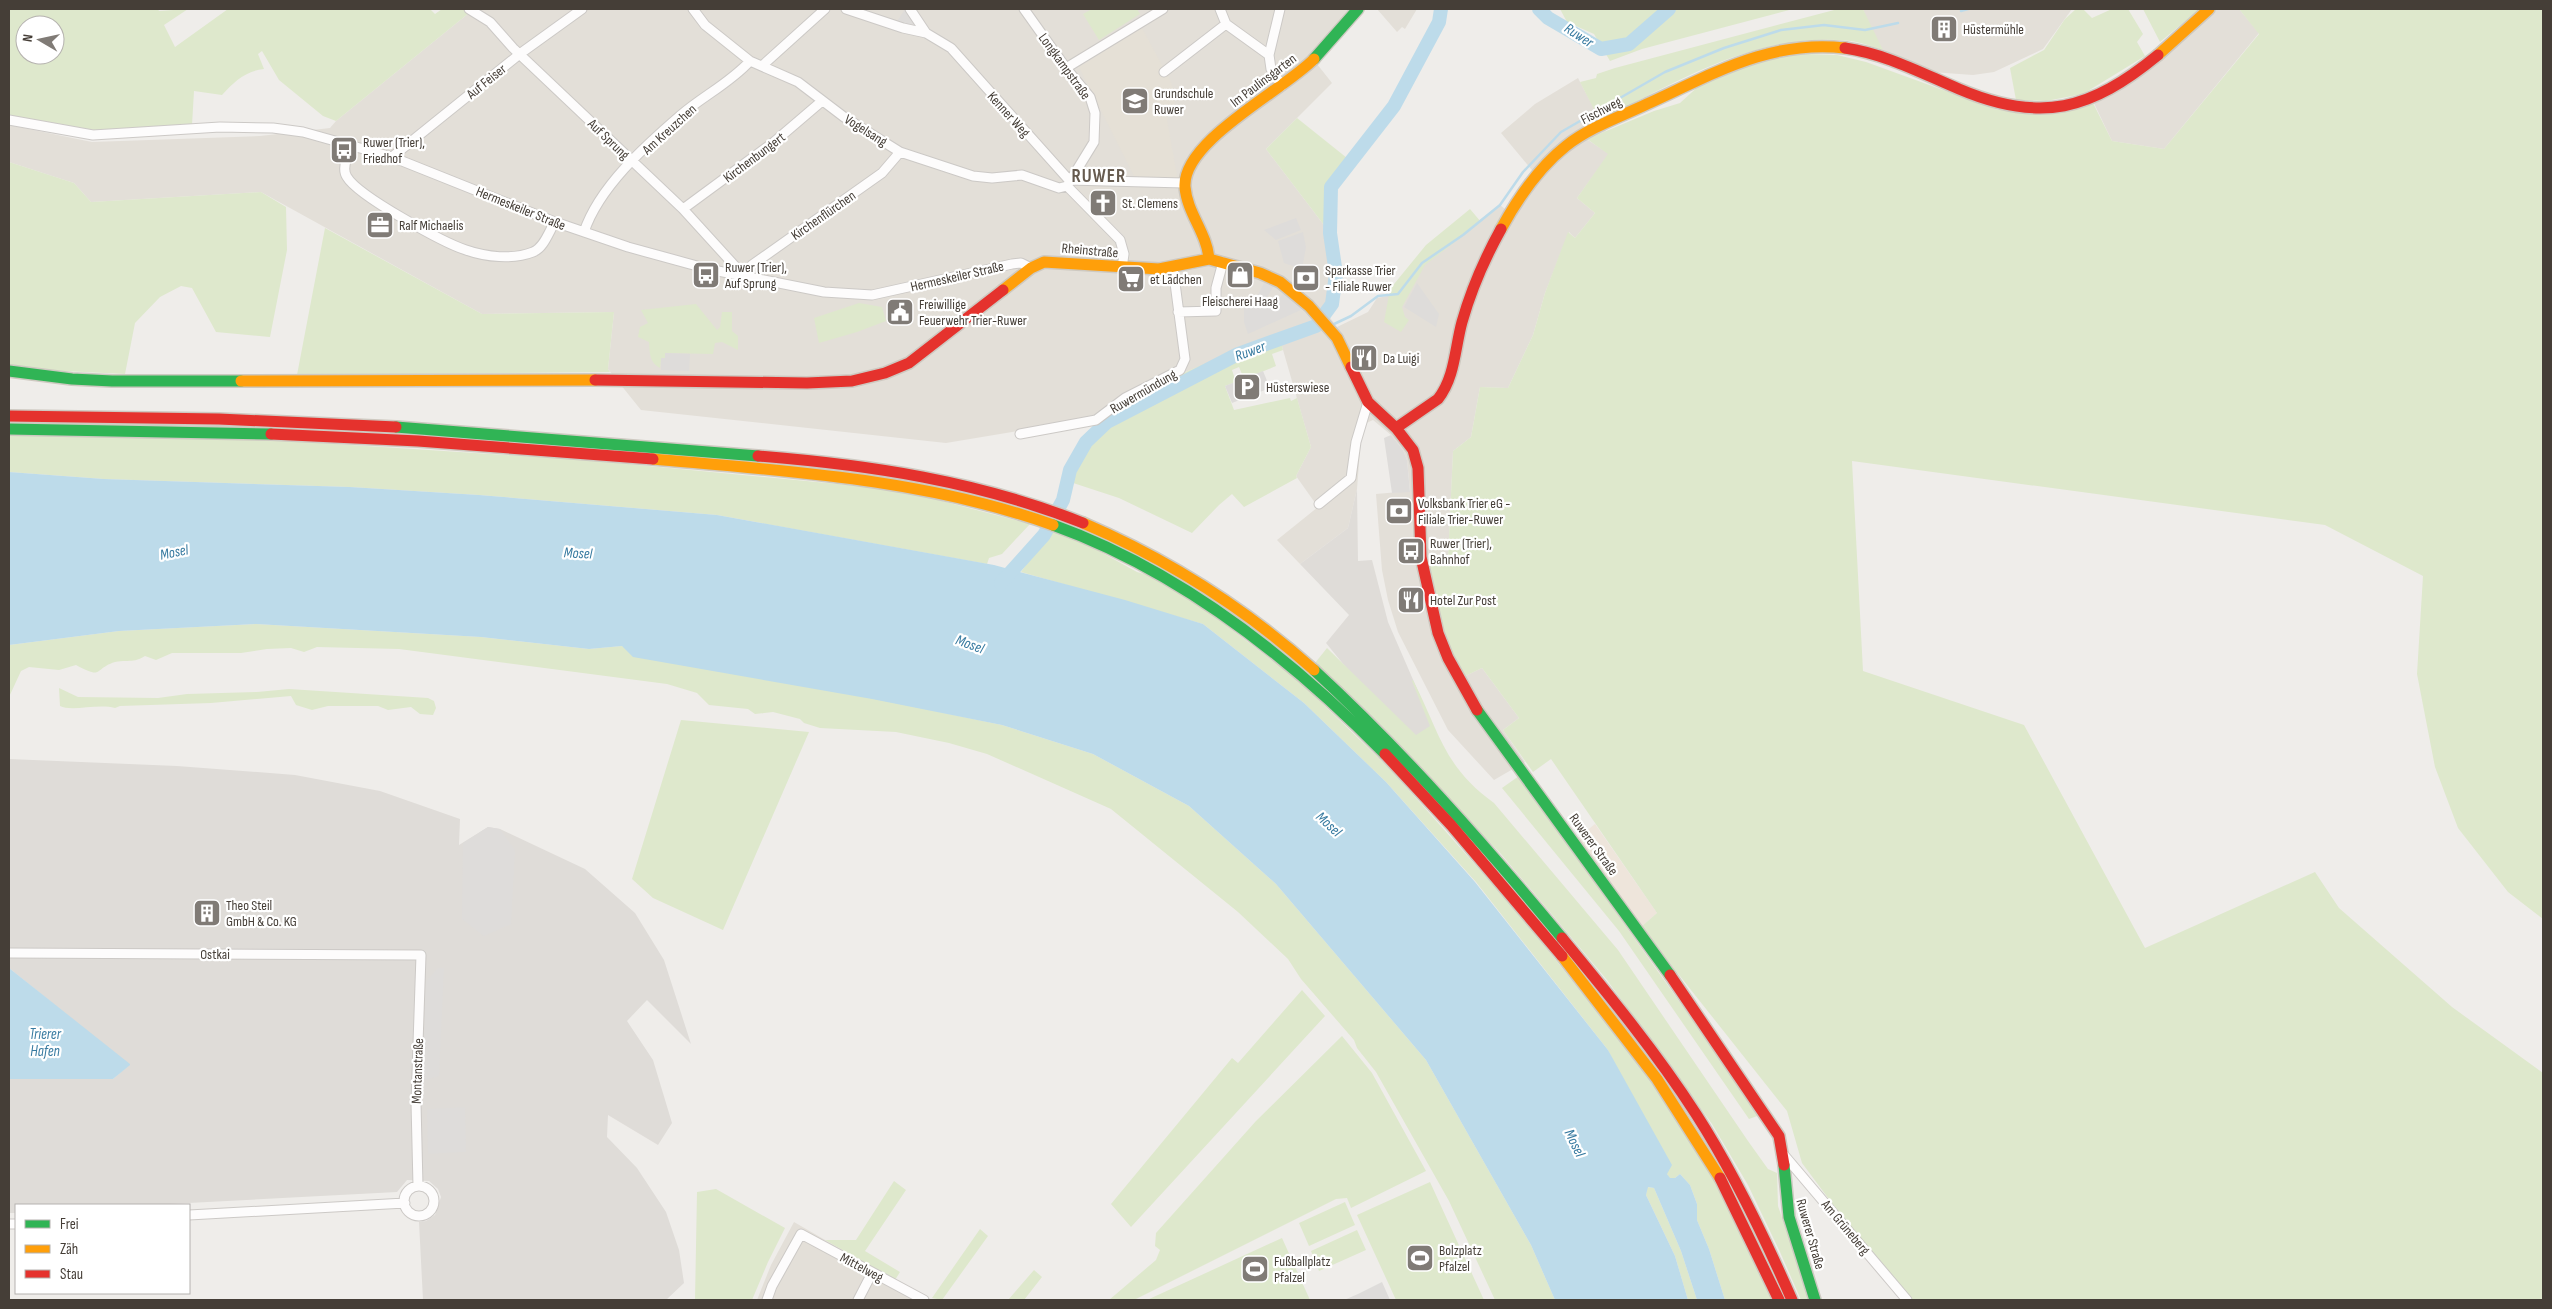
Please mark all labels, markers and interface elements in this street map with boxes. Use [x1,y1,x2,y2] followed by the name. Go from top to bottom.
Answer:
[1929,14,1959,44] building icon: Hüstermühle
[15,15,65,65] north arrow
[1560,19,1598,52] water label: Ruwer
[1963,21,2024,38] place label: Hüstermühle
[1035,30,1094,103] street label: Longkampstraße
[19,33,37,43] text: N
[1227,50,1300,111] street label: Im Paulinsgarten
[462,60,510,103] street label: Auf Feiser
[1154,85,1213,118] place label: Grundschule Ruwer
[1120,86,1150,116] school or university icon: Grundschule Ruwer
[984,88,1034,141] street label: Kenner Weg
[1578,93,1625,128] street label: Fischweg
[638,101,700,159] street label: Am Kreuzchen
[841,111,891,150] street label: Vogelsang
[584,115,633,164] street label: Auf Sprung
[720,129,789,186] street label: Kirchenbungert
[363,134,425,167] place label: Ruwer (Trier), Friedhof
[329,135,359,165] bus stop icon: Ruwer (Trier), Friedhof
[1072,165,1126,188] district label: RUWER
[474,183,568,234] street label: Hermeskeiler Straße
[788,187,859,244] street label: Kirchenflürchen
[1088,188,1118,218] church icon: St. Clemens
[1122,195,1178,212] place label: St. Clemens
[365,210,395,240] office icon: Ralf Michaelis
[399,217,464,234] place label: Ralf Michaelis
[1061,240,1119,261] street label: Rheinstraße
[909,257,1005,295] street label: Hermeskeiler Straße
[724,259,787,292] place label: Ruwer (Trier), Auf Sprung
[691,260,721,290] bus stop icon: Ruwer (Trier), Auf Sprung
[1225,260,1255,290] shop icon: Fleischerei Haag
[1325,262,1396,295] place label: Sparkasse Trier - Filiale Ruwer
[1291,263,1321,293] bank icon: Sparkasse Trier - Filiale Ruwer
[1116,264,1146,294] supermarket icon: et Lädchen
[1150,271,1202,288] place label: et Lädchen
[1202,293,1278,310] place label: Fleischerei Haag
[919,296,1027,329] place label: Freiwillige Feuerwehr Trier-Ruwer
[885,297,915,327] public building icon: Freiwillige Feuerwehr Trier-Ruwer
[1232,337,1269,366] water label: Ruwer
[1349,343,1379,373] restaurant icon: Da Luigi
[1383,350,1419,367] place label: Da Luigi
[1107,365,1180,417] street label: Ruwermündung
[1232,372,1262,402] parking icon: Hüsterswiese
[1266,379,1329,396] place label: Hüsterswiese
[1418,495,1510,528] place label: Volksbank Trier eG - Filiale Trier-Ruwer
[1384,496,1414,526] bank icon: Volksbank Trier eG - Filiale Trier-Ruwer
[1430,535,1492,568] place label: Ruwer (Trier), Bahnhof
[1396,536,1426,566] bus stop icon: Ruwer (Trier), Bahnhof
[158,540,191,565] water label: Mosel
[563,543,594,564] water label: Mosel
[1396,585,1426,615] restaurant icon: Hotel Zur Post
[1430,592,1496,609] place label: Hotel Zur Post
[953,631,988,659] water label: Mosel
[1312,808,1347,842] water label: Mosel
[1565,810,1622,879] street label: Ruwerer Straße
[226,897,297,930] place label: Theo Steil GmbH & Co. KG
[192,898,222,928] building icon: Theo Steil GmbH & Co. KG
[200,946,230,963] street label: Ostkai
[29,1025,62,1061] water label: Trierer Hafen
[408,1038,427,1104] street label: Montanstraße
[1560,1126,1590,1161] water label: Mosel
[1817,1196,1874,1259] street label: Am Grüneberg
[1792,1197,1829,1271] street label: Ruwerer Straße
[15,1204,190,1294] legend
[60,1215,79,1234] text: Frei
[60,1240,78,1259] text: Zäh
[1439,1242,1482,1275] place label: Bolzplatz Pfalzel
[1405,1243,1435,1273] sports icon: Bolzplatz Pfalzel
[837,1249,887,1286] street label: Mittelweg
[1274,1253,1331,1286] place label: Fußballplatz Pfalzel
[1240,1254,1270,1284] sports icon: Fußballplatz Pfalzel
[60,1265,83,1284] text: Stau

